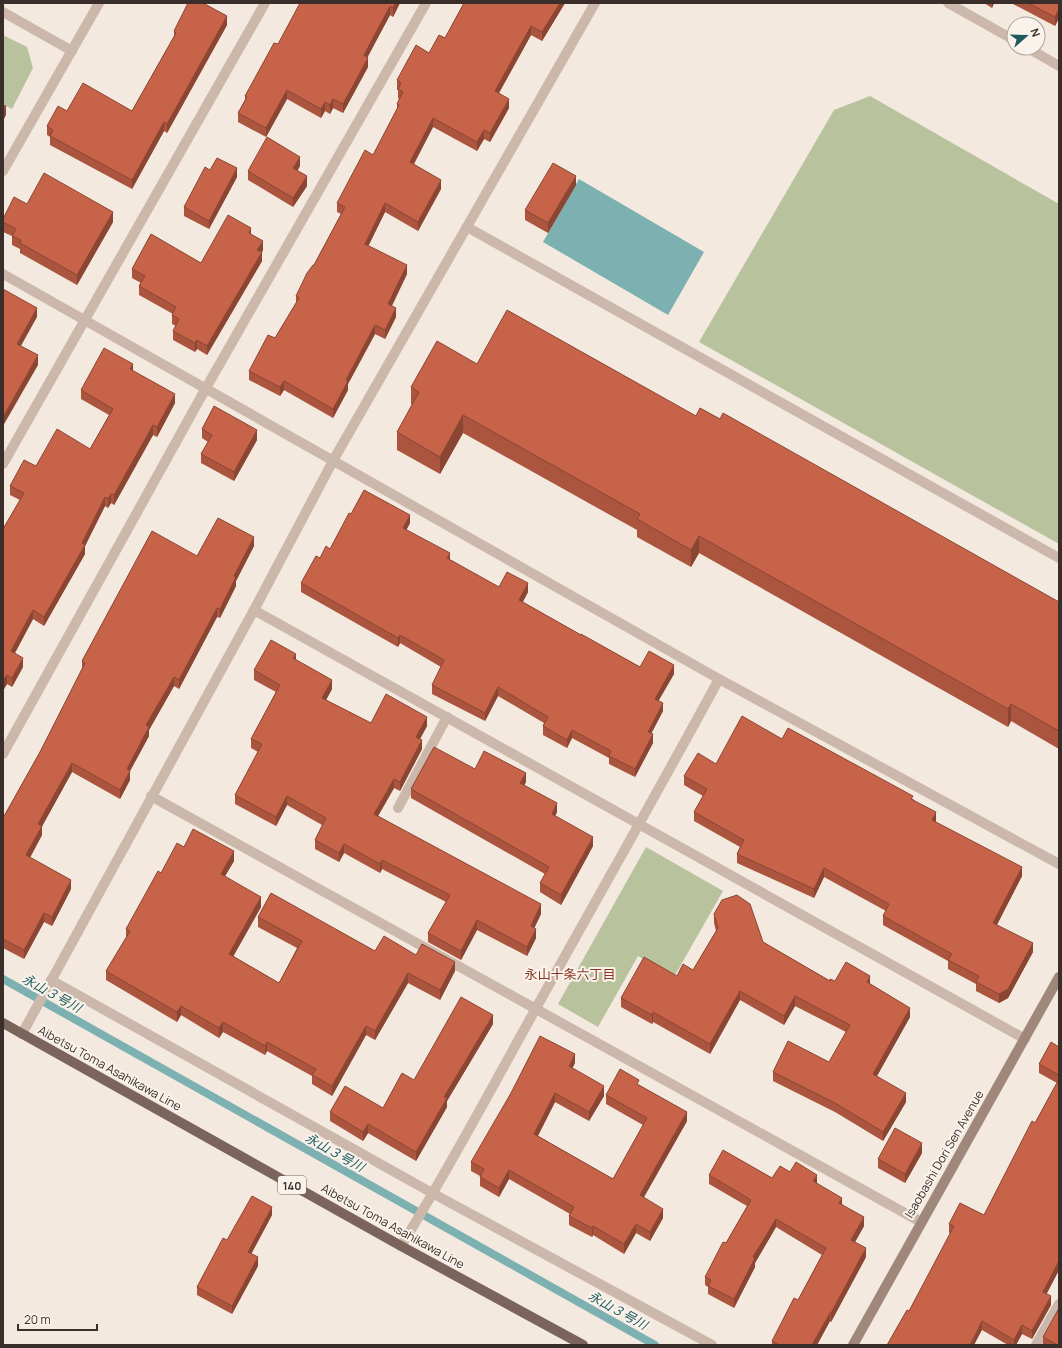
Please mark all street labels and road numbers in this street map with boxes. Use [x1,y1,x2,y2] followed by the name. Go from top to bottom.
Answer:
[35,1021,185,1115] street label: Aibetsu Toma Asahikawa Line
[900,1087,988,1221] street label: Isaobashi Dori Sen Avenue
[278,1176,306,1194] road number: 140
[318,1179,468,1273] street label: Aibetsu Toma Asahikawa Line

